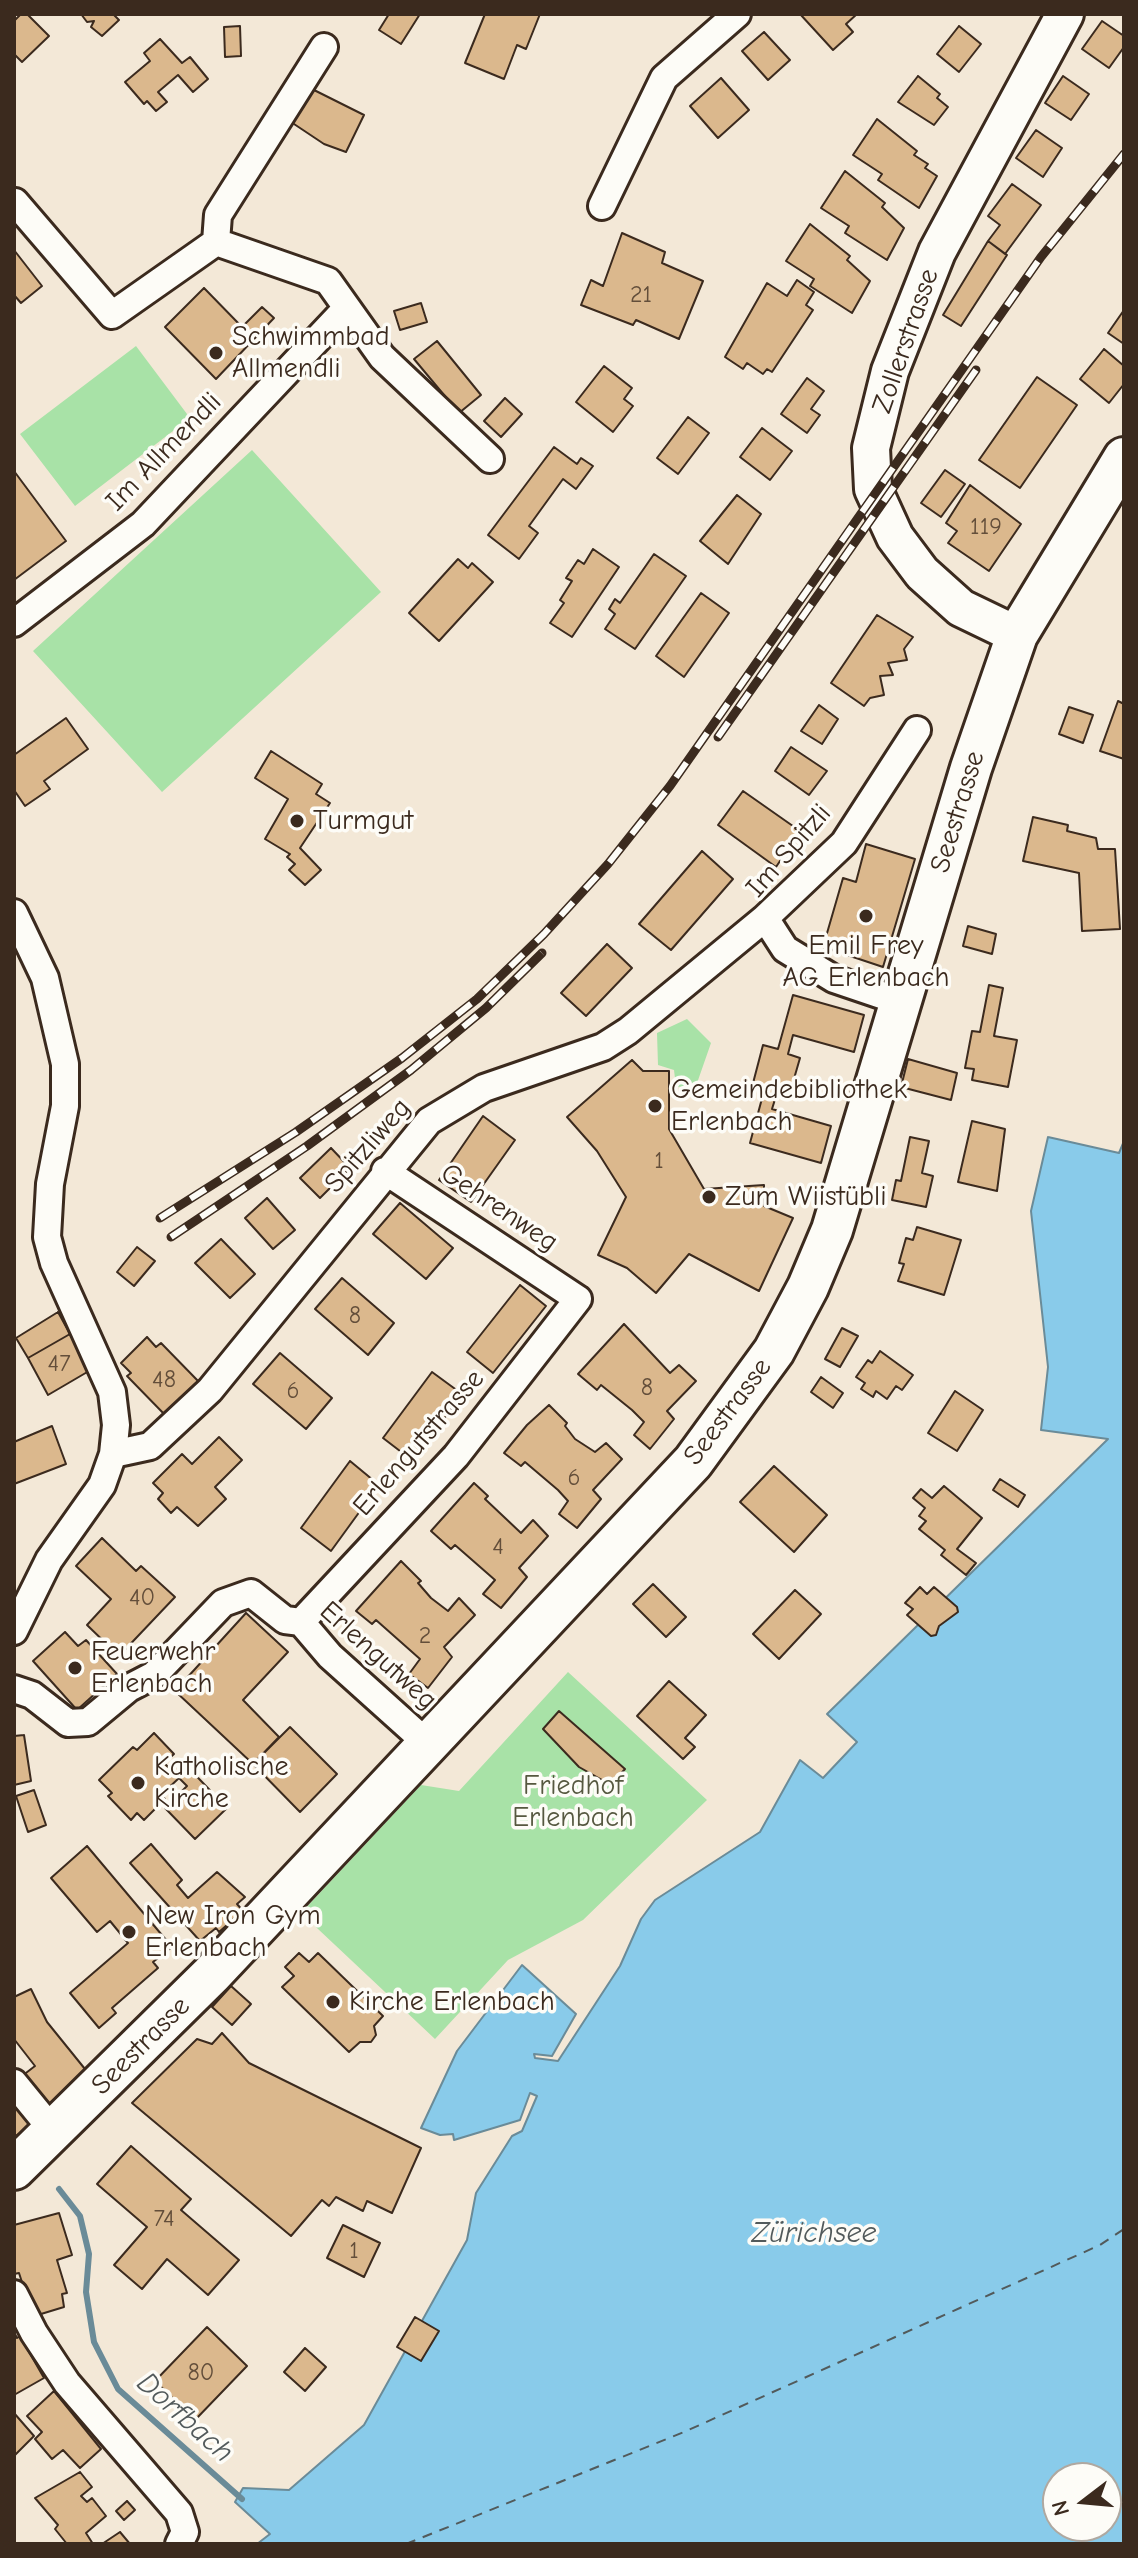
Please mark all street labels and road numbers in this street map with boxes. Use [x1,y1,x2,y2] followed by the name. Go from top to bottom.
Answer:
[866,264,946,418] street label: Zollerstrasse
[99,386,229,518] street label: Im Allmendli
[924,747,992,877] street label: Seestrasse
[739,797,839,905] street label: Im Spitzli
[318,1092,418,1200] street label: Spitzliweg
[434,1157,564,1259] street label: Gehrenweg
[677,1352,779,1472] street label: Seestrasse
[346,1363,492,1523] street label: Erlengutstrasse
[313,1595,443,1717] street label: Erlengutweg
[85,1990,197,2102] street label: Seestrasse

